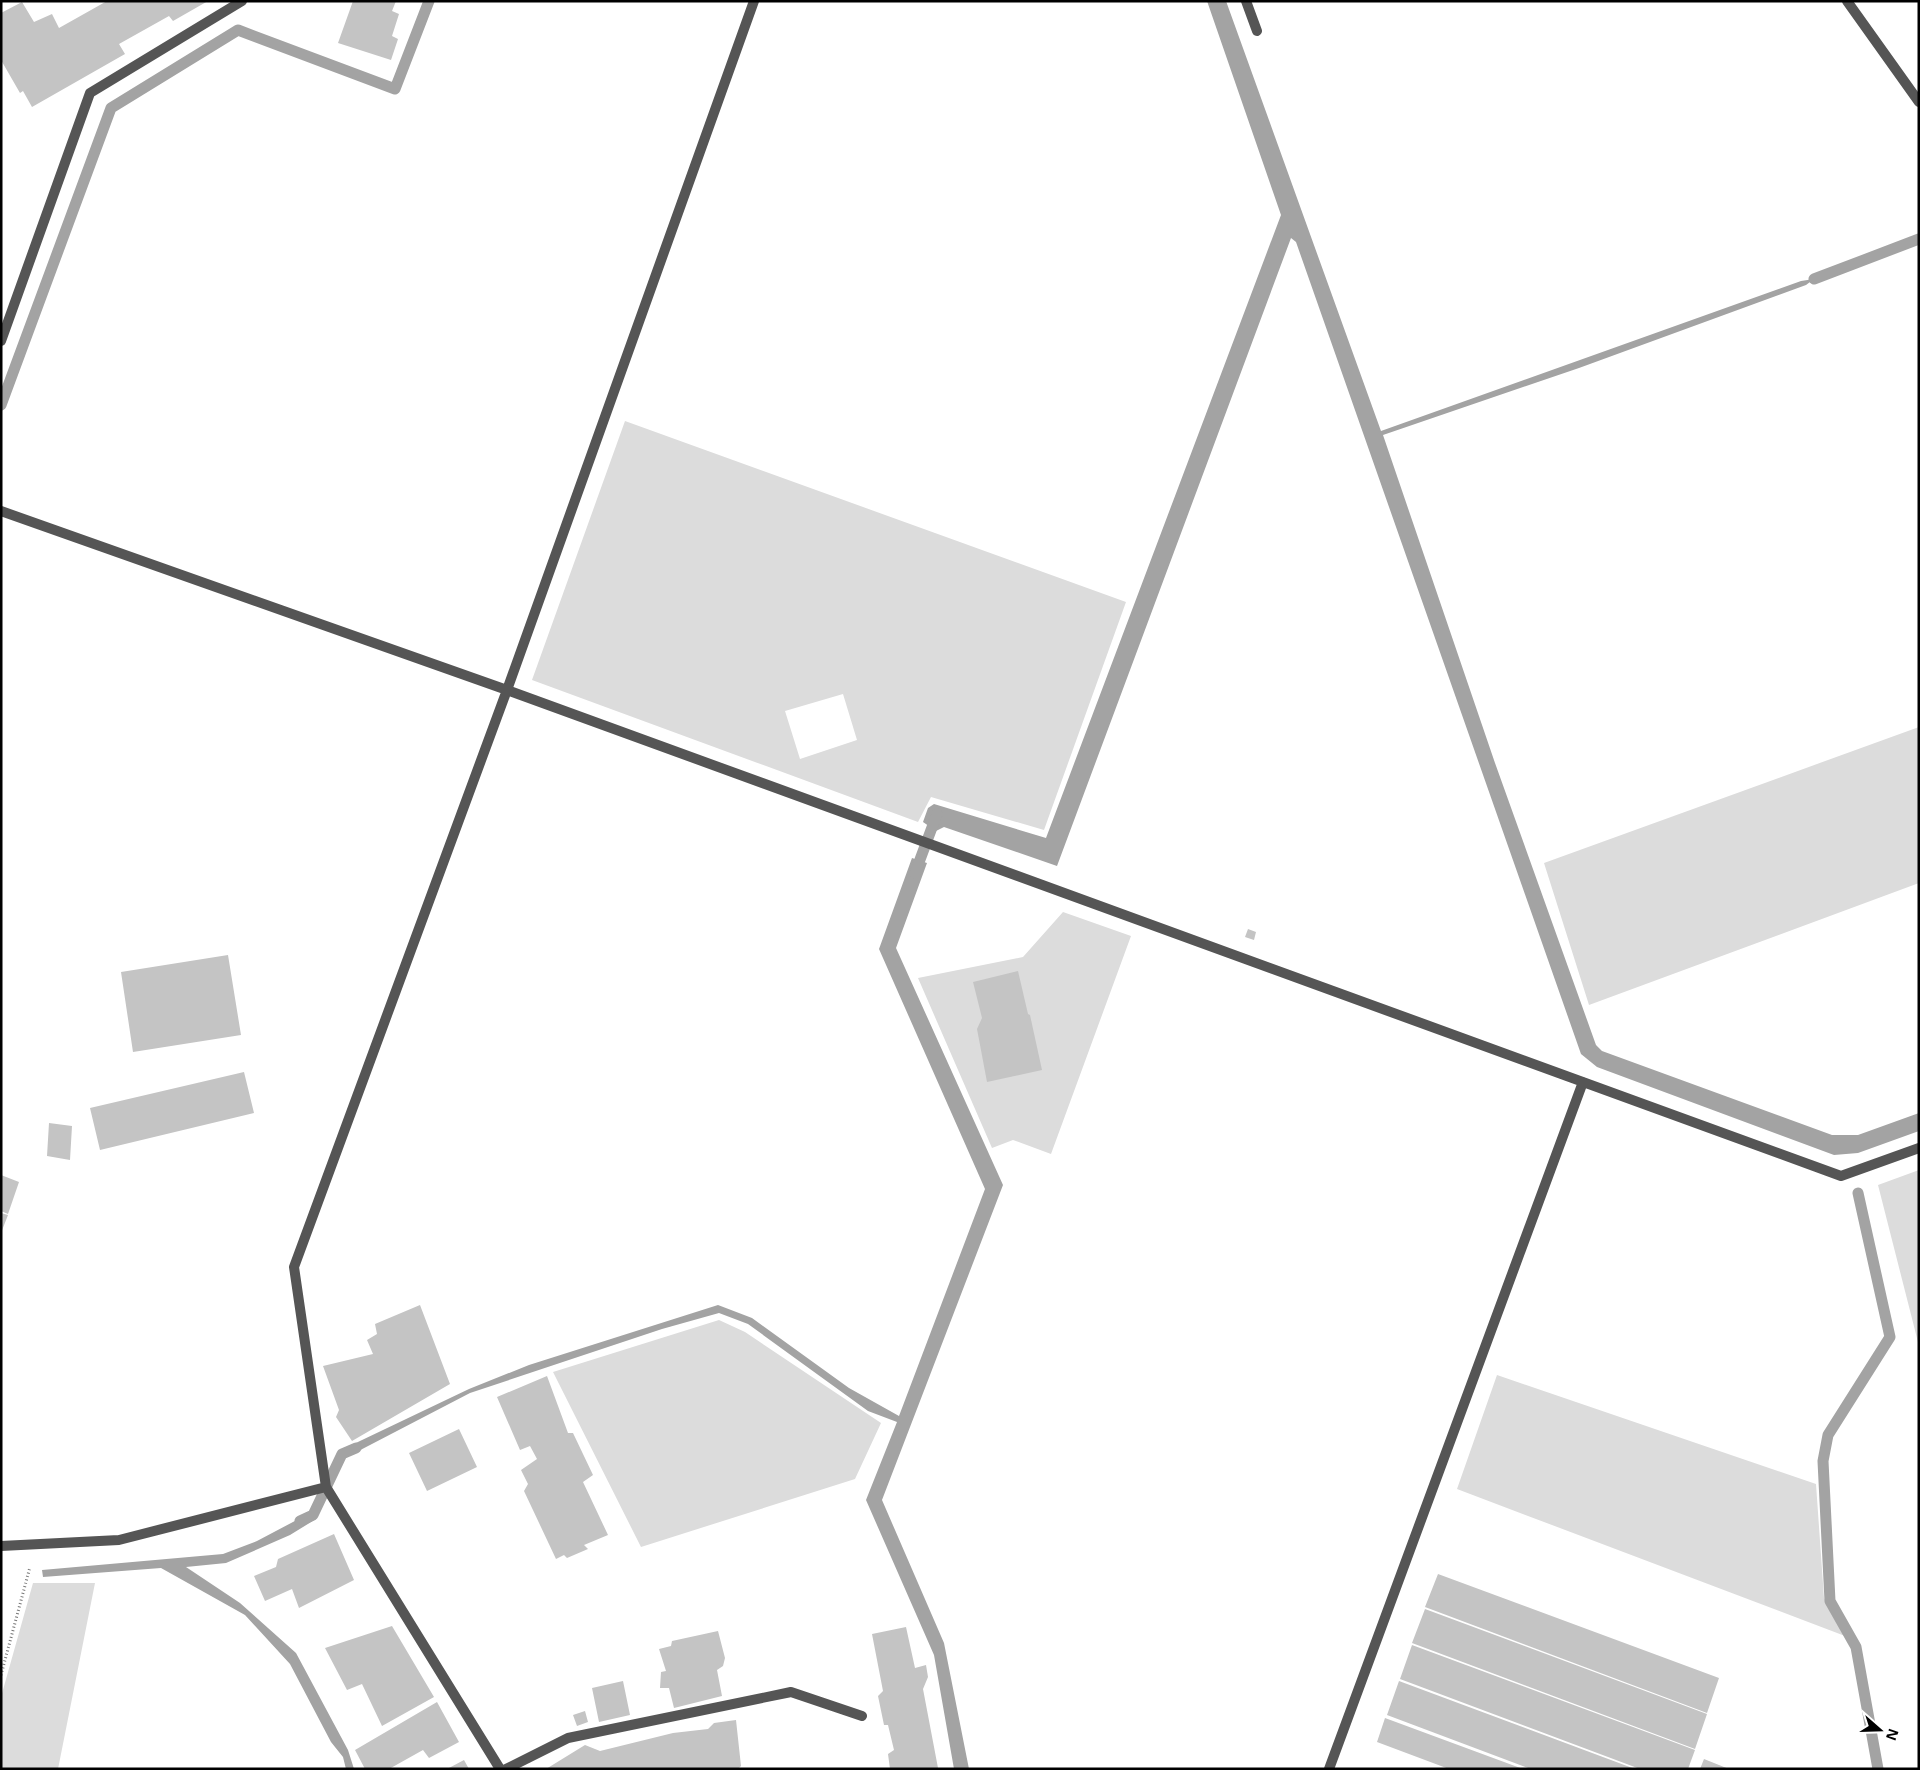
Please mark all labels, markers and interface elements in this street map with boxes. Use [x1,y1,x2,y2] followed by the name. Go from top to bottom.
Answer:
[1855,1705,1905,1755] north arrow
[1882,1726,1904,1743] text: N

